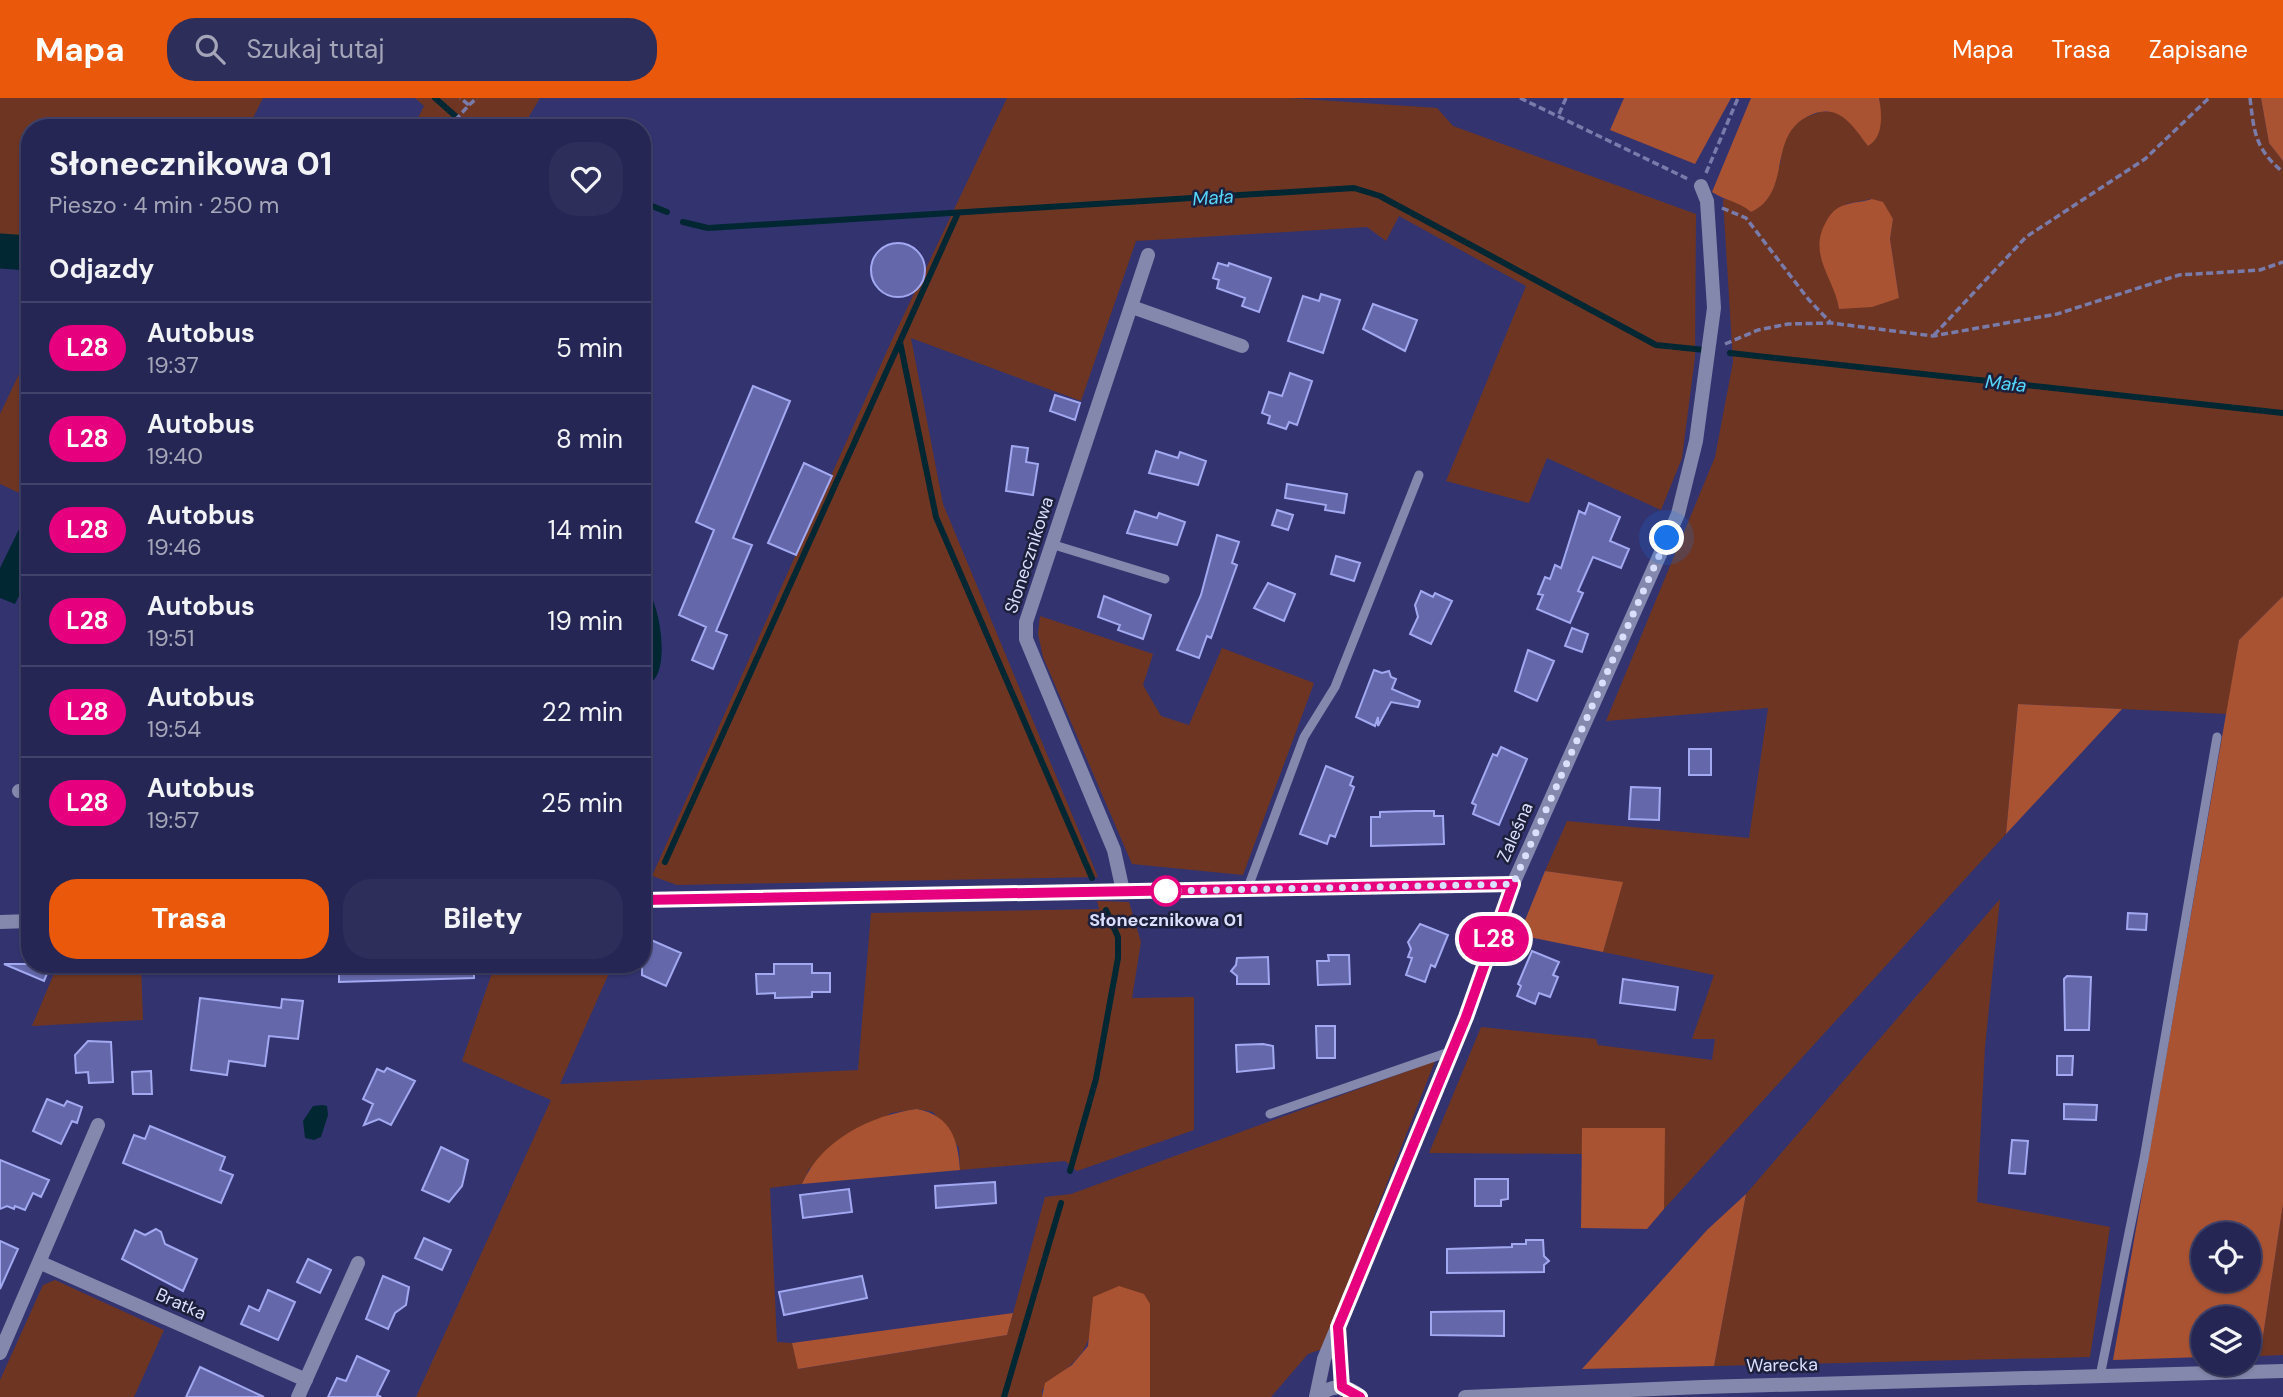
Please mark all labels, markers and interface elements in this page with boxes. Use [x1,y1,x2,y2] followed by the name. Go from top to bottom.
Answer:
[167,18,657,81] search box
[35,28,125,71] text: Mapa
[191,30,229,68] icon: search
[247,32,385,66] text: Szukaj tutaj
[1952,34,2014,65] text: Mapa
[2052,34,2111,65] text: Trasa
[2149,34,2248,65] text: Zapisane
[49,142,332,185] text: Słonecznikowa 01
[549,142,623,216] button: heart
[1191,184,1235,211] water label: Mała
[49,190,279,220] text: Pieszo · 4 min · 250 m
[49,252,154,286] text: Odjazdy
[147,316,255,350] text: Autobus
[556,331,623,365] text: 5 min
[66,332,109,363] text: L28
[147,350,199,380] text: 19:37
[1984,369,2028,398] water label: Mała
[147,407,255,441] text: Autobus
[556,422,623,456] text: 8 min
[66,423,109,454] text: L28
[147,441,203,471] text: 19:40
[999,494,1059,616] street label: Słonecznikowa
[147,498,255,532] text: Autobus
[548,513,623,547] text: 14 min
[66,514,109,545] text: L28
[1649,520,1684,555] your location
[147,532,202,562] text: 19:46
[147,589,255,623] text: Autobus
[547,604,623,638] text: 19 min
[66,605,109,636] text: L28
[147,623,194,653] text: 19:51
[147,680,255,714] text: Autobus
[542,695,623,729] text: 22 min
[66,696,109,727] text: L28
[147,714,201,744] text: 19:54
[147,771,255,805] text: Autobus
[541,786,623,820] text: 25 min
[66,787,109,818] text: L28
[1491,798,1539,866] street label: Zaleśna
[147,805,199,835] text: 19:57
[1151,876,1181,906] marker: Słonecznikowa 01
[49,879,329,959] button: Trasa
[343,879,623,959] button: Bilety
[1089,908,1243,932] place label: Słonecznikowa 01
[1454,916,1534,962] line badge: L28
[1473,923,1515,954] text: L28
[2191,1222,2261,1376] map controls
[2191,1222,2261,1292] button: locate
[152,1282,210,1326] street label: Bratka
[2191,1306,2261,1376] button: layers
[1746,1352,1818,1378] street label: Warecka

